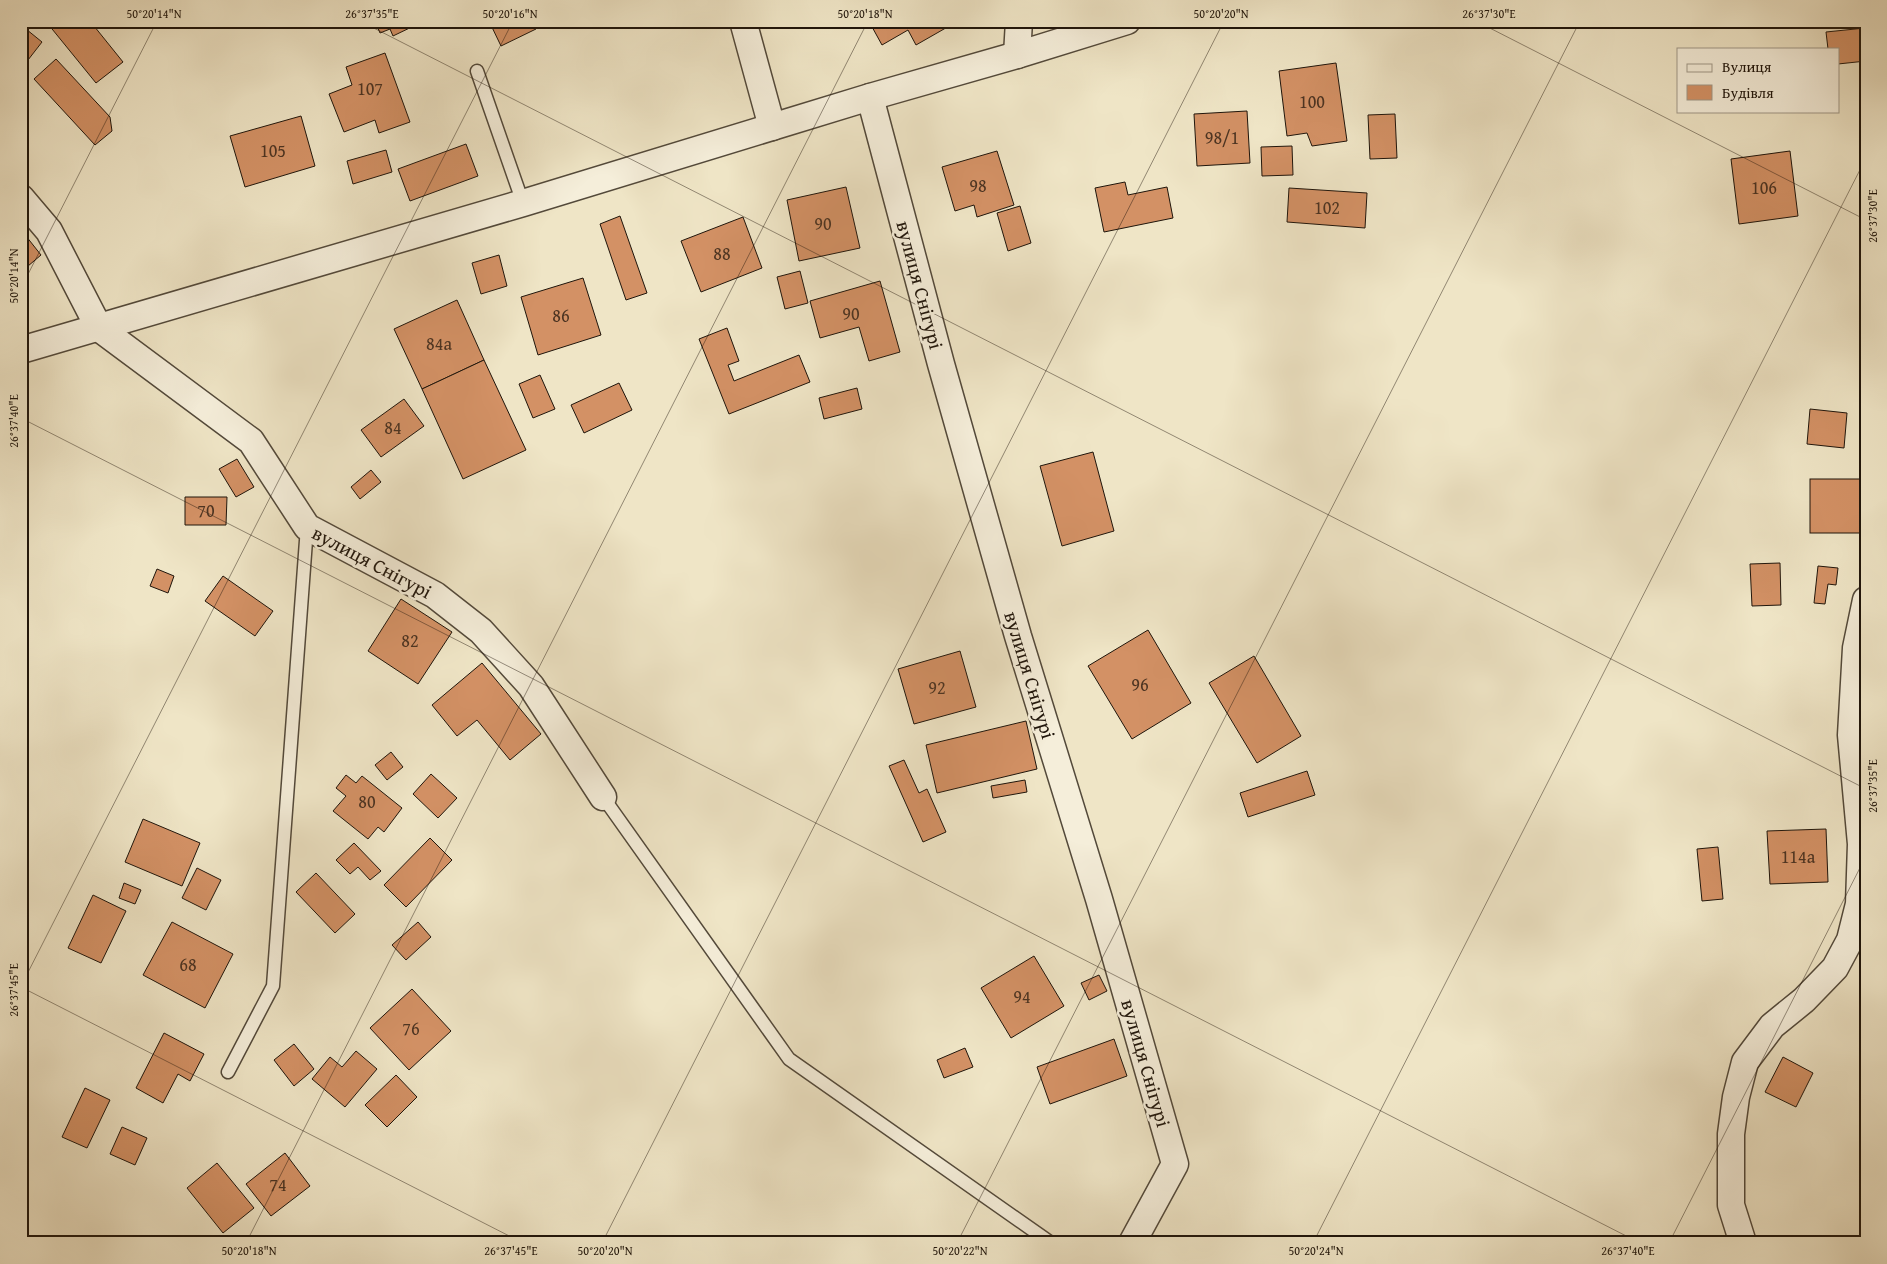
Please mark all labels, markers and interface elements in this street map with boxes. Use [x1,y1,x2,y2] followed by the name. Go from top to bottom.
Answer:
[126,5,182,22] text: 50°20'14"N
[345,5,399,22] text: 26°37'35"E
[482,5,538,22] text: 50°20'16"N
[837,5,893,22] text: 50°20'18"N
[1193,5,1249,22] text: 50°20'20"N
[1462,5,1516,22] text: 26°37'30"E
[1677,48,1840,112] legend
[1722,56,1772,77] text: Вулиця
[357,75,383,102] house number: 107
[1722,82,1774,103] text: Будівля
[1299,88,1325,115] house number: 100
[1205,124,1239,151] house number: 98/1
[260,137,286,164] house number: 105
[969,172,987,199] house number: 98
[1751,174,1777,201] house number: 106
[1864,189,1881,243] text: 26°37'30"E
[1314,194,1340,221] house number: 102
[814,210,832,237] house number: 90
[889,217,952,353] street label: вулиця Снігурі
[713,240,731,267] house number: 88
[5,248,22,304] text: 50°20'14"N
[842,300,860,327] house number: 90
[552,302,570,329] house number: 86
[426,330,452,357] house number: 84а
[5,394,22,448] text: 26°37'40"E
[384,414,402,441] house number: 84
[197,497,215,524] house number: 70
[307,518,438,605] street label: вулиця Снігурі
[997,608,1064,743] street label: вулиця Снігурі
[401,627,419,654] house number: 82
[1131,671,1149,698] house number: 96
[928,674,946,701] house number: 92
[1864,759,1881,813] text: 26°37'35"E
[358,788,376,815] house number: 80
[1781,843,1816,870] house number: 114а
[179,951,197,978] house number: 68
[5,963,22,1017] text: 26°37'45"E
[1013,983,1031,1010] house number: 94
[1114,995,1179,1131] street label: вулиця Снігурі
[402,1015,420,1042] house number: 76
[269,1171,287,1198] house number: 74
[221,1242,277,1259] text: 50°20'18"N
[484,1242,538,1259] text: 26°37'45"E
[577,1242,633,1259] text: 50°20'20"N
[932,1242,988,1259] text: 50°20'22"N
[1288,1242,1344,1259] text: 50°20'24"N
[1601,1242,1655,1259] text: 26°37'40"E

